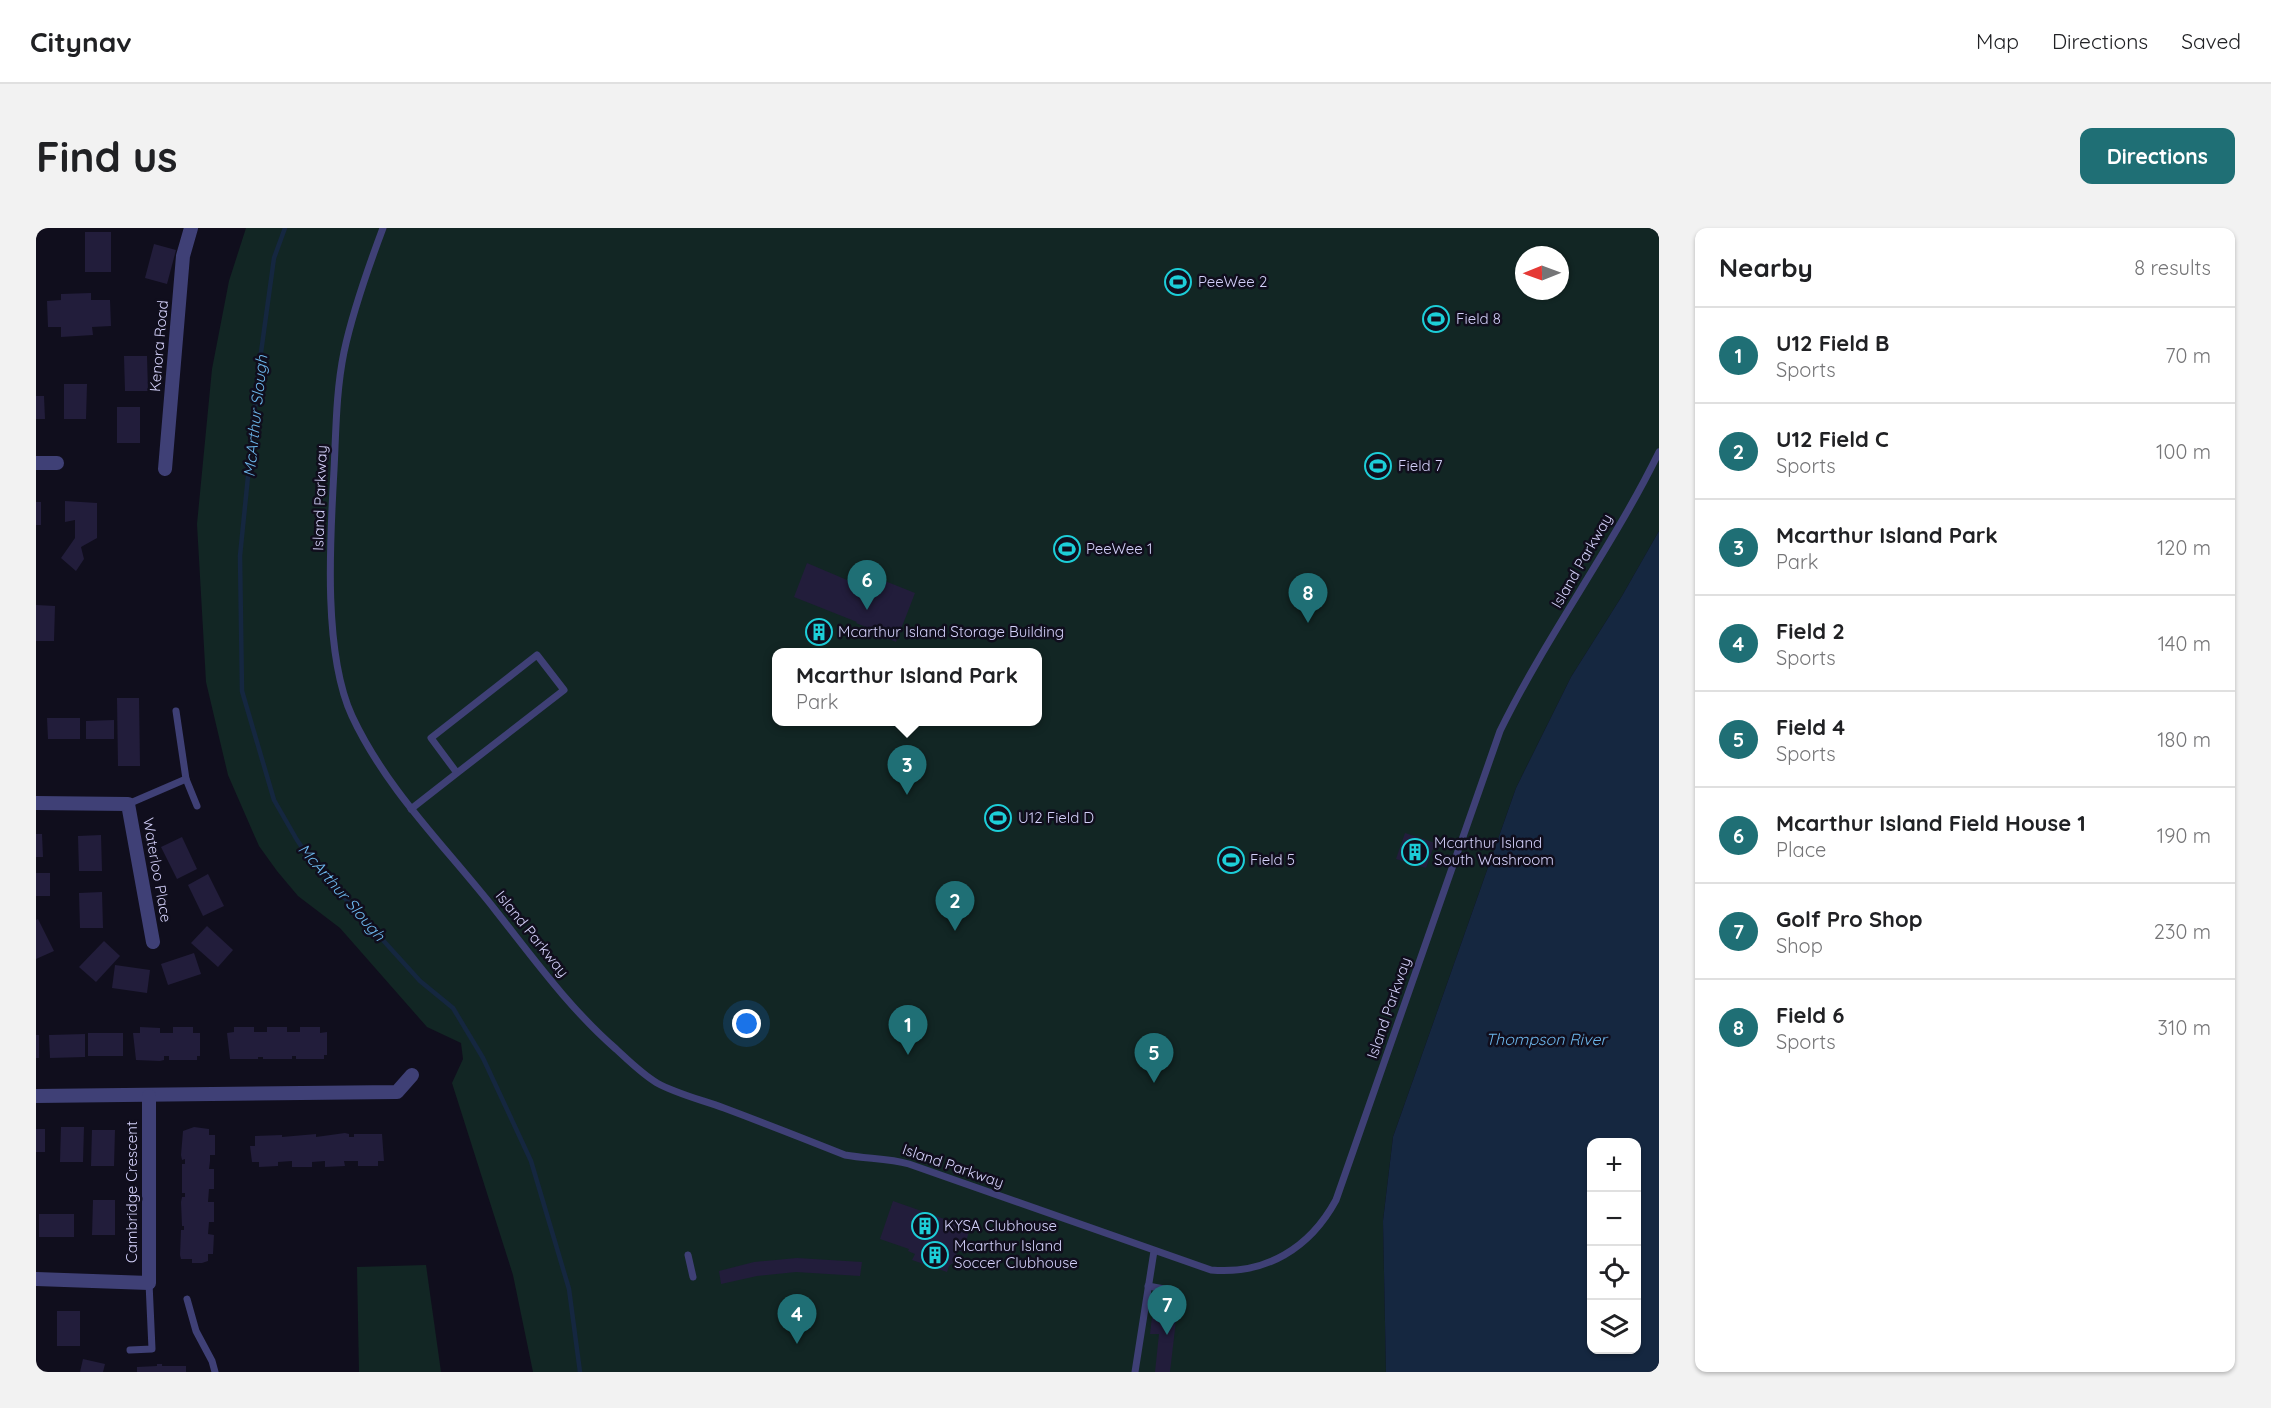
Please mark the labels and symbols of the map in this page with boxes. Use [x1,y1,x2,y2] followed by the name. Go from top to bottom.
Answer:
[1515,246,1569,300] north arrow
[1163,267,1193,297] sports icon: PeeWee 2
[1198,272,1267,291] place label: PeeWee 2
[145,299,172,393] street label: Kenora Road
[1421,304,1451,334] sports icon: Field 8
[1456,309,1501,328] place label: Field 8
[239,353,271,478] water label: McArthur Slough
[308,445,331,551] street label: Island Parkway
[1363,451,1393,481] sports icon: Field 7
[1398,456,1443,475] place label: Field 7
[1547,510,1616,611] street label: Island Parkway
[1052,534,1082,564] sports icon: PeeWee 1
[1086,539,1152,558] place label: PeeWee 1
[848,560,886,610] pin: 6
[1288,574,1328,623] pin: 8
[804,617,834,647] building icon: Mcarthur Island Storage Building
[838,622,1064,641] place label: Mcarthur Island Storage Building
[888,746,926,795] pin: 3
[983,803,1013,833] sports icon: U12 Field D
[1018,808,1094,827] place label: U12 Field D
[139,816,176,924] street label: Waterloo Place
[1434,833,1554,869] place label: Mcarthur Island South Washroom
[1400,837,1430,867] building icon: Mcarthur Island South Washroom
[294,839,390,945] water label: McArthur Slough
[1216,845,1246,875] sports icon: Field 5
[1250,850,1295,869] place label: Field 5
[936,882,974,931] pin: 2
[492,887,573,981] street label: Island Parkway
[1362,955,1415,1061] street label: Island Parkway
[888,1006,928,1055] pin: 1
[732,1009,761,1038] your location
[1485,1029,1608,1049] water label: Thompson River
[1134,1034,1174,1083] pin: 5
[122,1121,141,1263] street label: Cambridge Crescent
[900,1139,1006,1192] street label: Island Parkway
[910,1211,940,1241] building icon: KYSA Clubhouse
[944,1216,1057,1235] place label: KYSA Clubhouse
[954,1236,1078,1272] place label: Mcarthur Island Soccer Clubhouse
[920,1240,950,1270] building icon: Mcarthur Island Soccer Clubhouse
[1148,1286,1186,1335] pin: 7
[778,1294,816,1344] pin: 4

